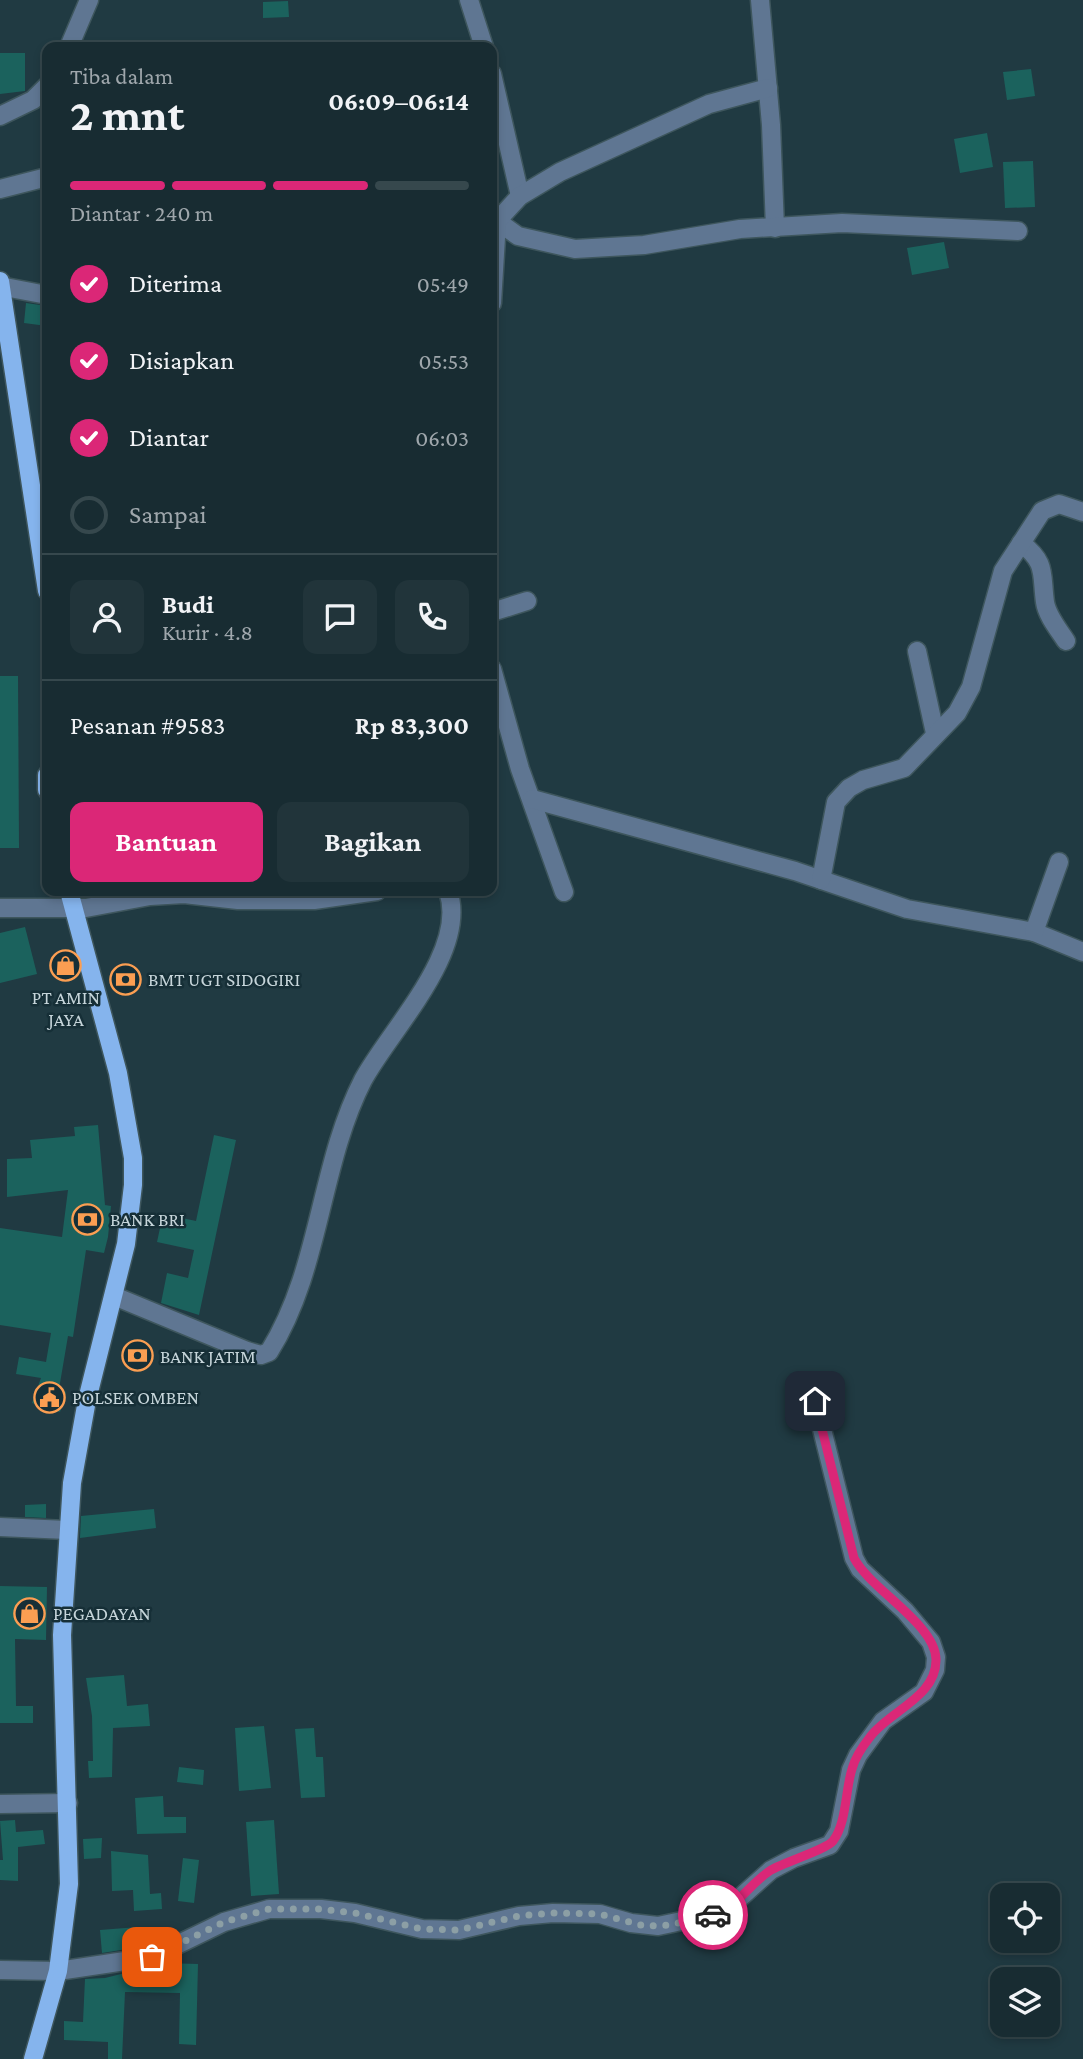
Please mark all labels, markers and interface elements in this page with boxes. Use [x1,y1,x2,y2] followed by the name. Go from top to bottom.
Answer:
[70,63,173,89] text: Tiba dalam
[328,87,469,116] text: 06:09–06:14
[70,89,184,140] text: 2 mnt
[70,200,213,226] text: Diantar · 240 m
[70,265,108,303] icon: check
[129,269,222,298] text: Diterima
[417,271,469,297] text: 05:49
[70,342,108,380] icon: check
[129,346,234,375] text: Disiapkan
[418,348,469,374] text: 05:53
[70,419,108,457] icon: check
[129,423,209,452] text: Diantar
[415,425,469,451] text: 06:03
[129,500,207,529] text: Sampai
[70,580,144,654] button: person
[303,580,377,654] button: chat
[395,580,469,654] button: phone
[162,590,214,619] text: Budi
[162,619,253,645] text: Kurir · 4.8
[70,711,225,740] text: Pesanan #9583
[355,711,469,740] text: Rp 83,300
[70,802,263,882] button: Bantuan
[277,802,469,882] button: Bagikan
[49,949,83,983] shop icon: PT AMIN JAYA
[108,962,142,996] bank icon: BMT UGT SIDOGIRI
[148,969,300,990] place label: BMT UGT SIDOGIRI
[32,987,100,1030] place label: PT AMIN JAYA
[70,1202,104,1236] bank icon: BANK BRI
[110,1209,185,1230] place label: BANK BRI
[120,1339,154,1373] bank icon: BANK JATIM
[160,1346,256,1367] place label: BANK JATIM
[785,1371,845,1431] pin
[32,1380,66,1414] public building icon: POLSEK OMBEN
[796,1382,834,1420] icon: home
[72,1387,199,1408] place label: POLSEK OMBEN
[13,1596,47,1630] shop icon: PEGADAYAN
[53,1603,151,1624] place label: PEGADAYAN
[678,1880,748,1950] courier
[990,1883,1060,2037] map controls
[990,1883,1060,1953] button: locate
[694,1896,732,1934] icon: car
[122,1927,182,1987] pin
[133,1938,171,1976] icon: bag
[990,1967,1060,2037] button: layers

